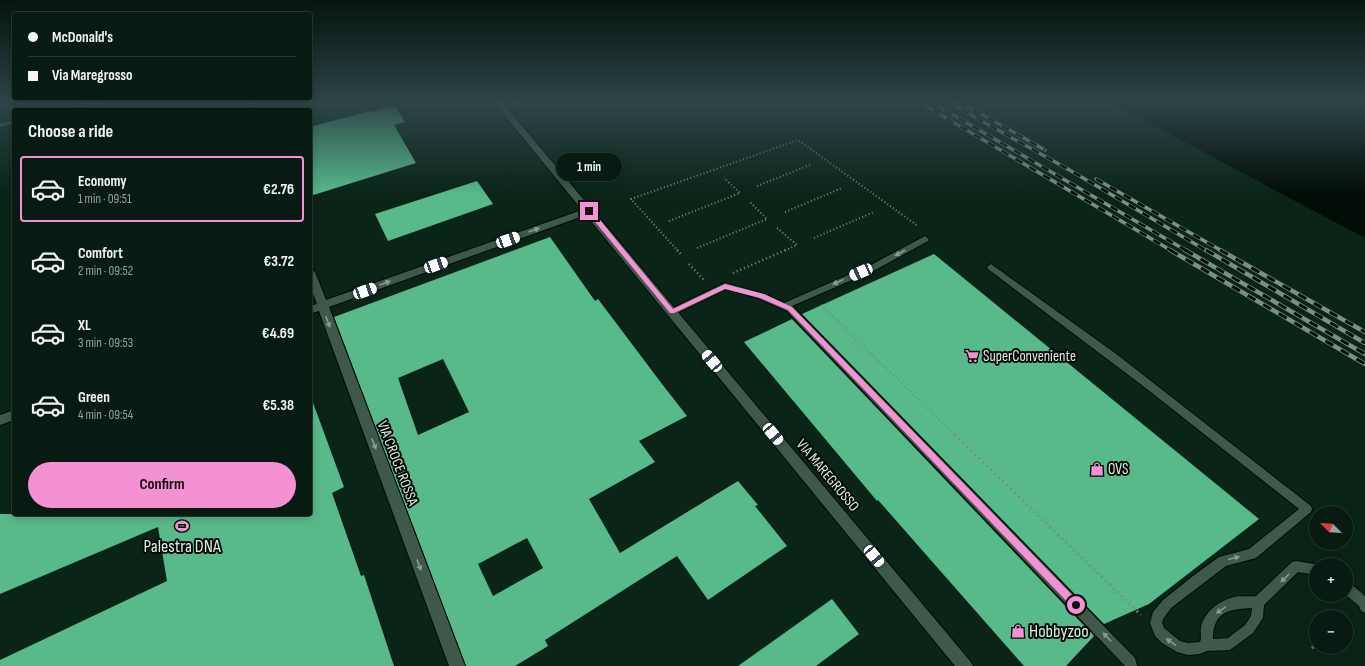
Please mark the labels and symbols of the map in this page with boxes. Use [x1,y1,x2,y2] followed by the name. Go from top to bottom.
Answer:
[556,153,622,181] callout: 1 min
[580,202,598,220] route end
[528,227,540,233] one-way arrow
[495,230,521,250] car
[894,250,905,256] one-way arrow
[423,255,449,275] car
[848,262,874,282] car
[833,279,844,285] one-way arrow
[380,280,392,286] one-way arrow
[352,281,378,301] car
[325,316,331,328] one-way arrow
[983,347,1076,366] place label: SuperConveniente
[700,348,724,374] car
[964,348,980,364] supermarket icon: SuperConveniente
[373,418,423,509] street label: VIA CROCE ROSSA
[761,421,785,447] car
[792,435,863,515] street label: VIA MAREGROSSO
[371,438,377,450] one-way arrow
[1108,460,1129,479] place label: OVS
[1089,461,1105,477] shop icon: OVS
[1309,506,1353,550] north arrow
[174,518,190,534] sports icon: Palestra DNA
[143,536,221,557] place label: Palestra DNA
[862,543,886,569] car
[1229,555,1241,561] one-way arrow
[417,560,423,572] one-way arrow
[1280,573,1290,583] one-way arrow
[1067,596,1085,614] route start
[1216,606,1226,614] one-way arrow
[1029,621,1089,642] place label: Hobbyzoo
[1010,623,1026,639] shop icon: Hobbyzoo
[1102,632,1112,642] one-way arrow
[1165,638,1176,646] one-way arrow

